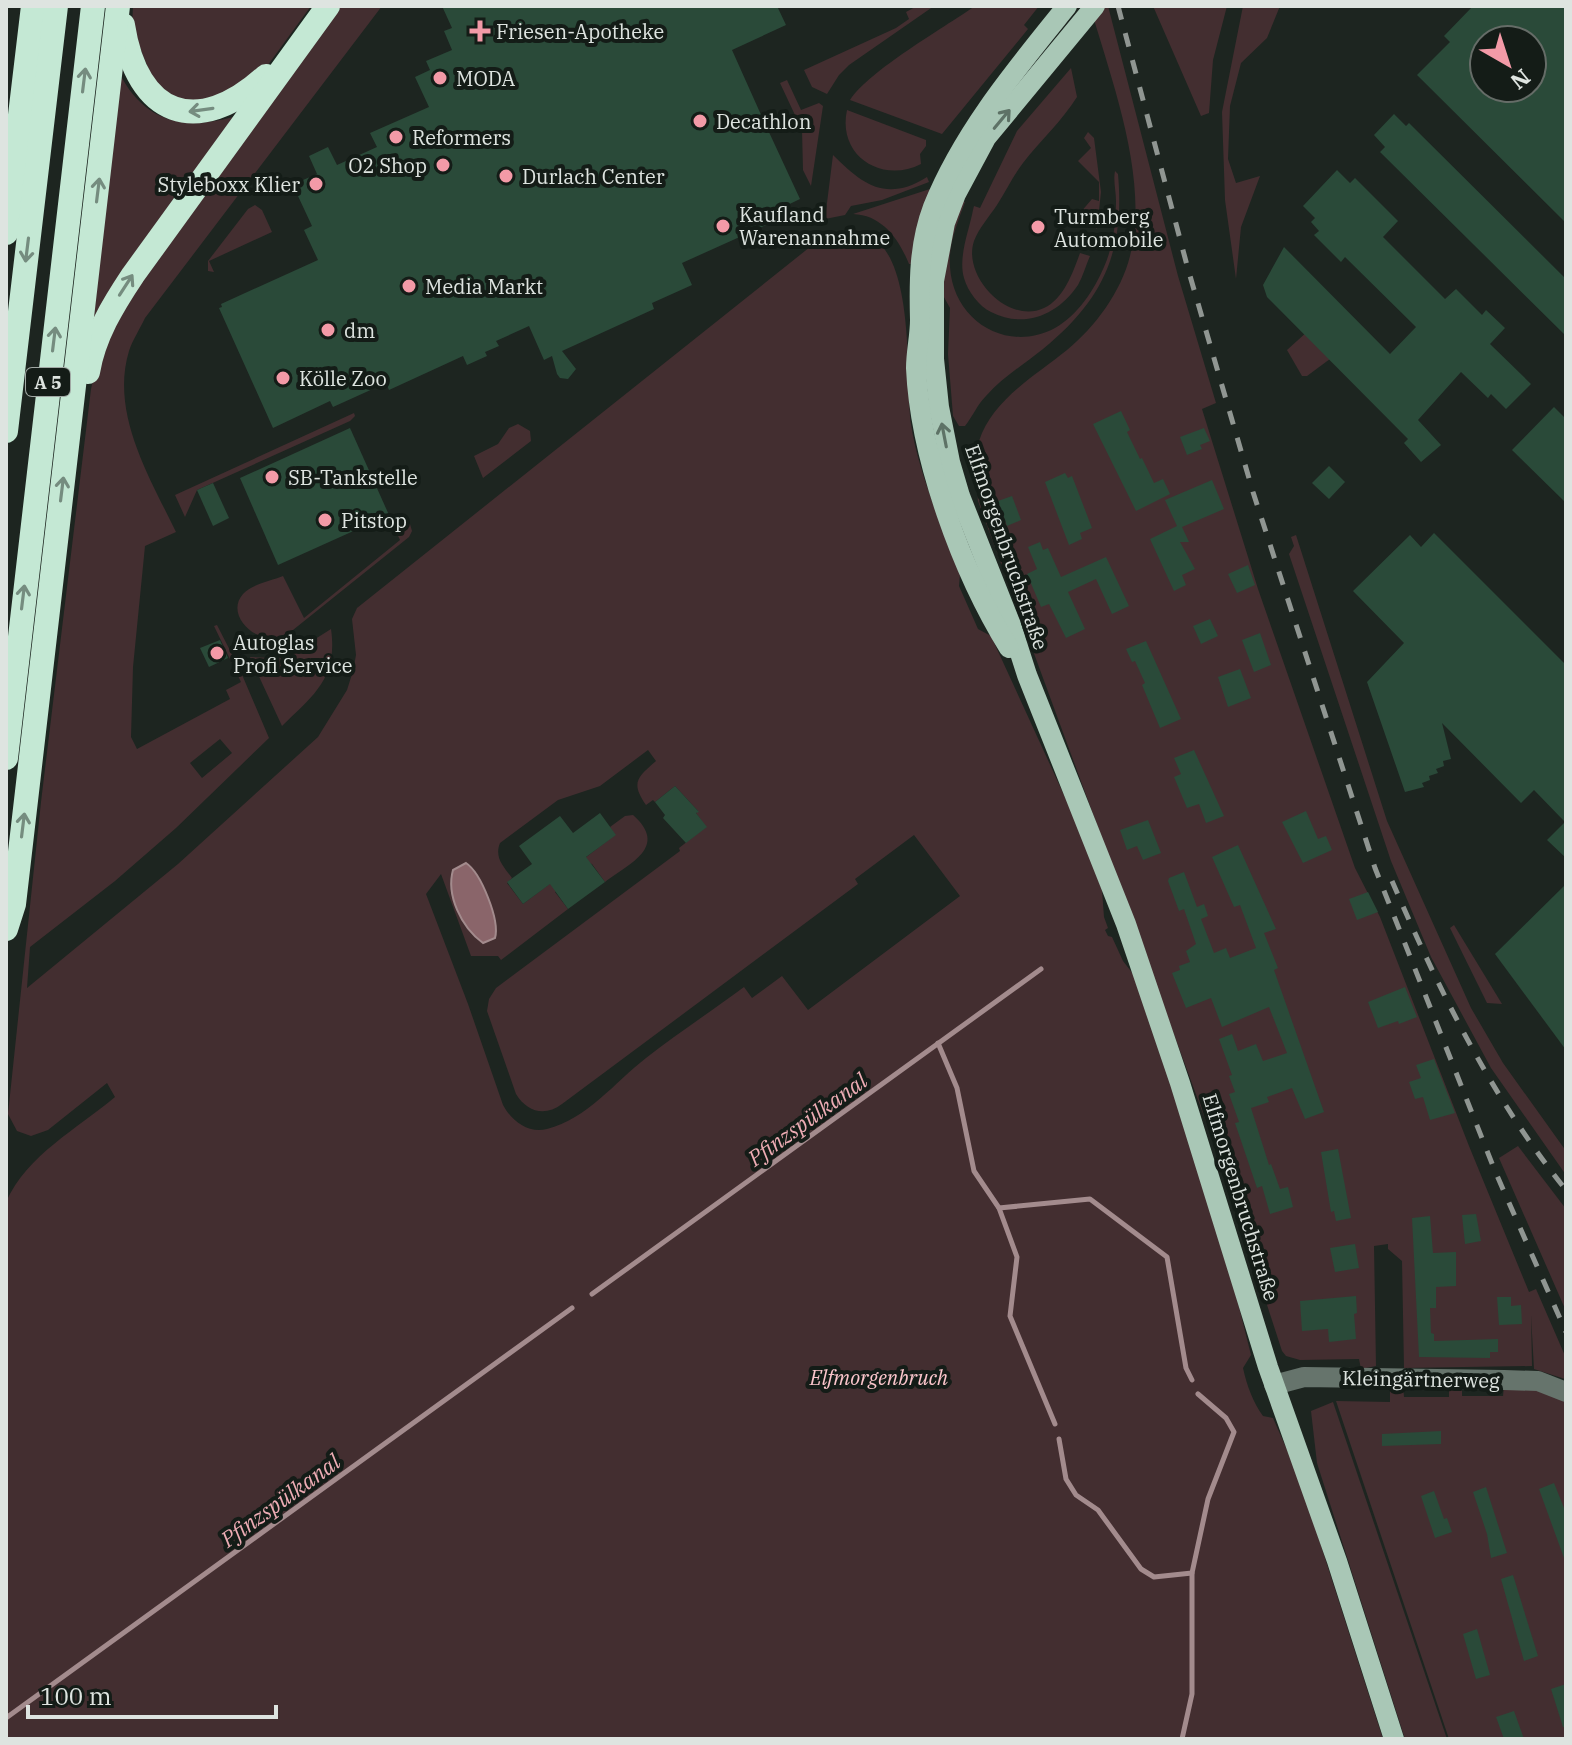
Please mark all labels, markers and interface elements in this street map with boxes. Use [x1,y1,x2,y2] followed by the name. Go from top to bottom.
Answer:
[496,18,664,45] place label: Friesen-Apotheke
[471,22,489,40] marker: Friesen-Apotheke
[1468,24,1548,104] north arrow
[1505,63,1537,97] text: N
[456,65,515,92] place label: MODA
[77,67,92,94] one-way arrow
[431,69,449,87] marker: MODA
[188,102,215,117] one-way arrow
[716,108,812,135] place label: Decathlon
[993,110,1011,130] one-way arrow
[691,112,709,130] marker: Decathlon
[412,124,511,151] place label: Reformers
[387,128,405,146] marker: Reformers
[348,152,427,179] place label: O2 Shop
[434,156,452,174] marker: O2 Shop
[522,163,665,190] place label: Durlach Center
[497,167,515,185] marker: Durlach Center
[158,171,300,198] place label: Styleboxx Klier
[307,175,325,193] marker: Styleboxx Klier
[91,178,106,203] one-way arrow
[739,201,890,251] place label: Kaufland Warenannahme
[1054,203,1163,253] place label: Turmberg Automobile
[714,217,732,235] marker: Kaufland Warenannahme
[1029,218,1047,236] marker: Turmberg Automobile
[19,237,34,262] one-way arrow
[425,273,543,300] place label: Media Markt
[119,274,135,297] one-way arrow
[400,277,418,295] marker: Media Markt
[344,317,375,344] place label: dm
[319,321,337,339] marker: dm
[46,326,61,352] one-way arrow
[299,365,387,392] place label: Kölle Zoo
[26,368,70,396] road number: A 5
[274,369,292,387] marker: Kölle Zoo
[936,422,951,448] one-way arrow
[959,441,1055,653] street label: Elfmorgenbruchstraße
[288,464,418,491] place label: SB-Tankstelle
[263,468,281,486] marker: SB-Tankstelle
[54,476,69,503] one-way arrow
[341,507,407,534] place label: Pitstop
[316,511,334,529] marker: Pitstop
[16,585,31,610] one-way arrow
[233,629,352,679] place label: Autoglas Profi Service
[208,644,226,662] marker: Autoglas Profi Service
[15,812,30,839] one-way arrow
[741,1065,873,1173] water label: Pfinzspülkanal
[1197,1090,1285,1304] street label: Elfmorgenbruchstraße
[809,1364,948,1391] park label: Elfmorgenbruch
[1342,1364,1500,1394] street label: Kleingärtnerweg
[214,1446,346,1554] water label: Pfinzspülkanal
[28,1669,276,1719] scale bar
[40,1680,112,1712] text: 100 m

